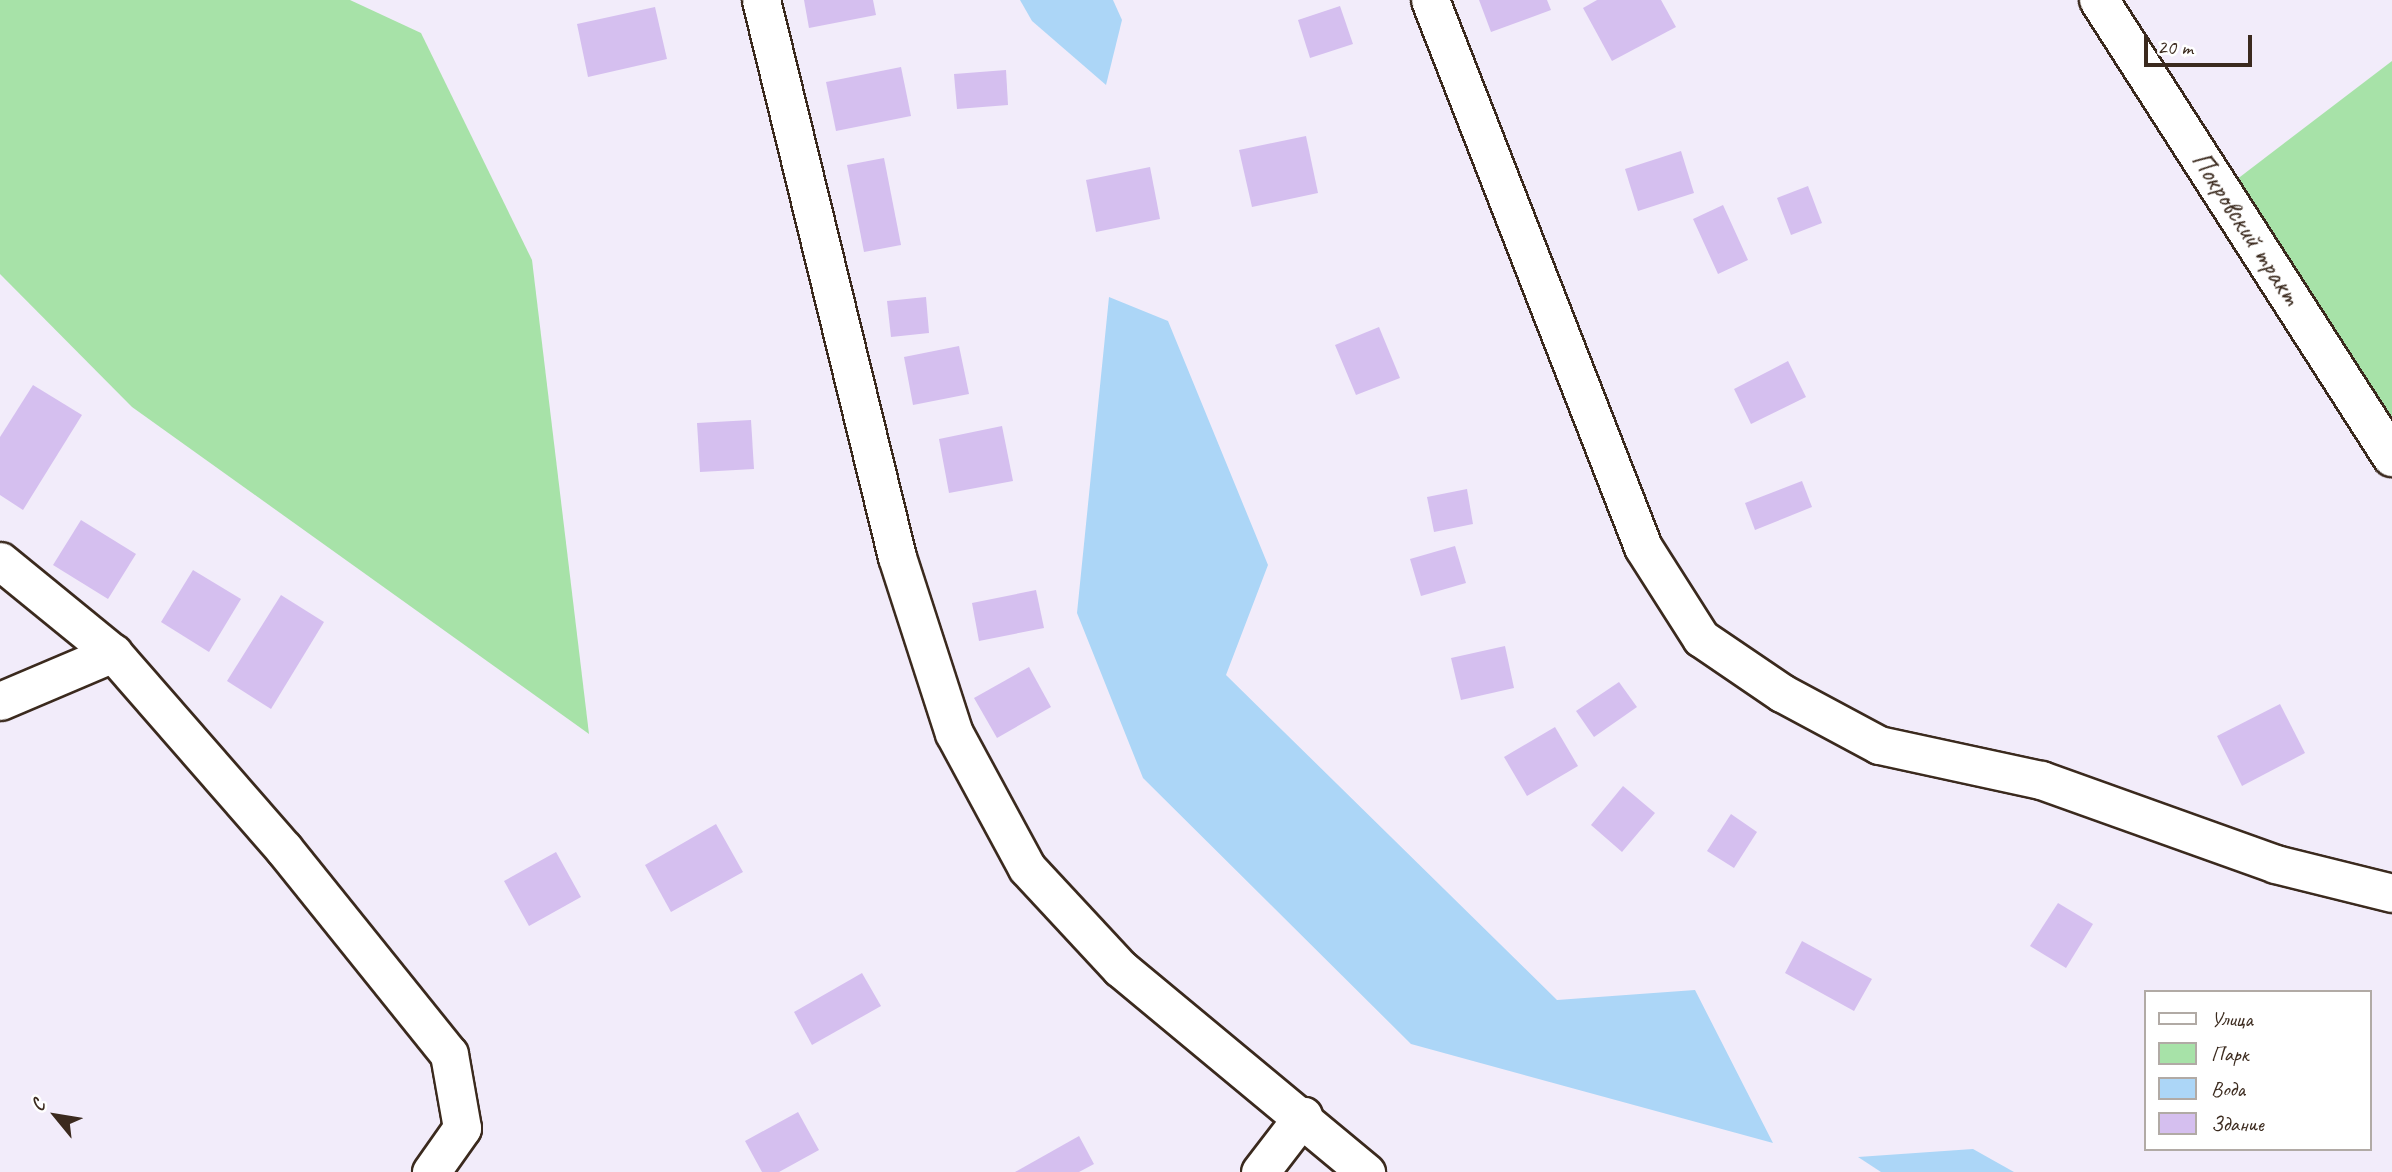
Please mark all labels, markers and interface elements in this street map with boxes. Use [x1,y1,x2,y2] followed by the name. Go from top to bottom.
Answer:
[2147,21,2256,65] scale bar
[2157,34,2193,60] text: 20 m
[2184,145,2308,311] street label: Покровский тракт
[2144,990,2371,1151] legend
[2211,1006,2253,1032] text: Улица
[2211,1041,2248,1067] text: Парк
[2211,1076,2245,1102] text: Вода
[21,1081,91,1151] north arrow
[25,1095,51,1116] text: С
[2211,1111,2264,1137] text: Здание

